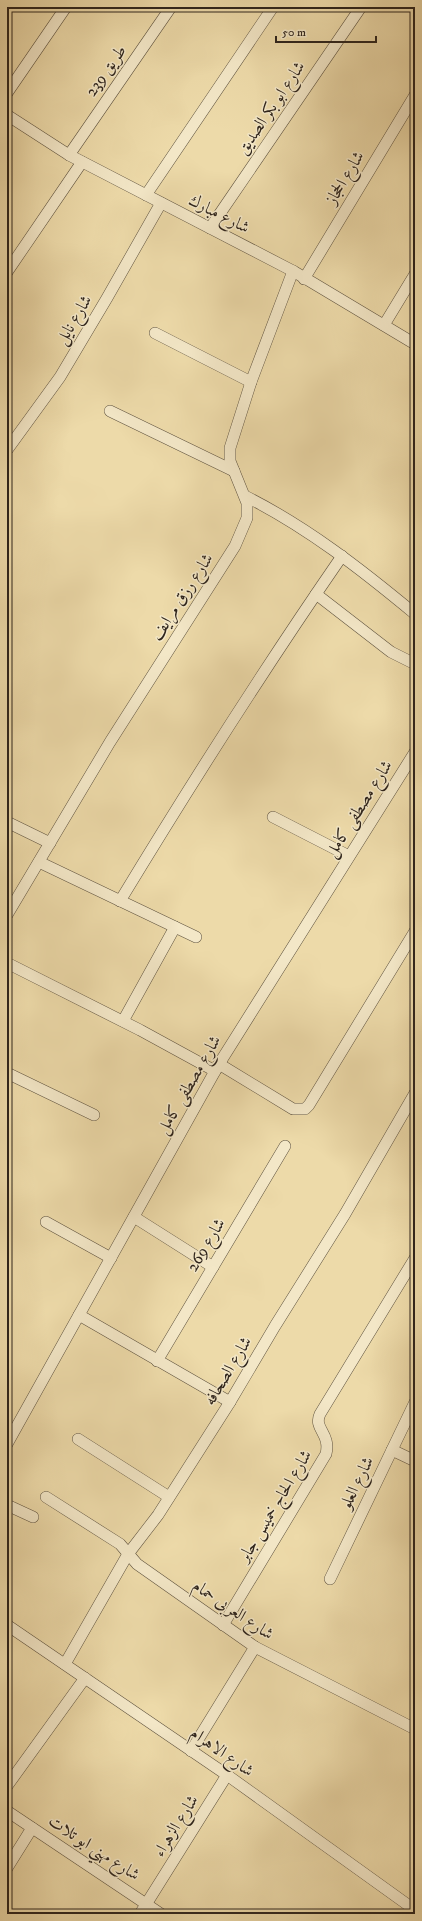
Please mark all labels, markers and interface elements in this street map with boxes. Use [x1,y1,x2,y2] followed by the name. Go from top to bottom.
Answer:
[276,18,376,44] scale bar
[282,25,306,40] text: 50 m
[80,41,132,101] street label: طريق 239
[232,57,312,160] street label: شارع ابو بكر الصديق
[319,147,371,212] street label: شارع الحجاز
[184,189,253,241] street label: شارع مبارك
[51,291,99,350] street label: شارع نايل
[146,549,220,646] street label: شارع رزق مرايف
[320,756,399,863] street label: شارع مصطفى كامل
[152,1031,228,1140] street label: شارع مصطفى كامل
[181,1214,232,1277] street label: شارع 269
[199,1333,259,1410] street label: شارع الصحافه
[232,1446,320,1569] street label: شارع الحاج خميس جابر
[334,1453,381,1516] street label: شارع العلو
[186,1575,278,1648] street label: شارع العربى حمام
[184,1722,258,1784] street label: شارع الاهرام
[148,1791,205,1862] street label: شارع الزهراء
[42,1810,144,1889] street label: شارع مهني ابو تلات

